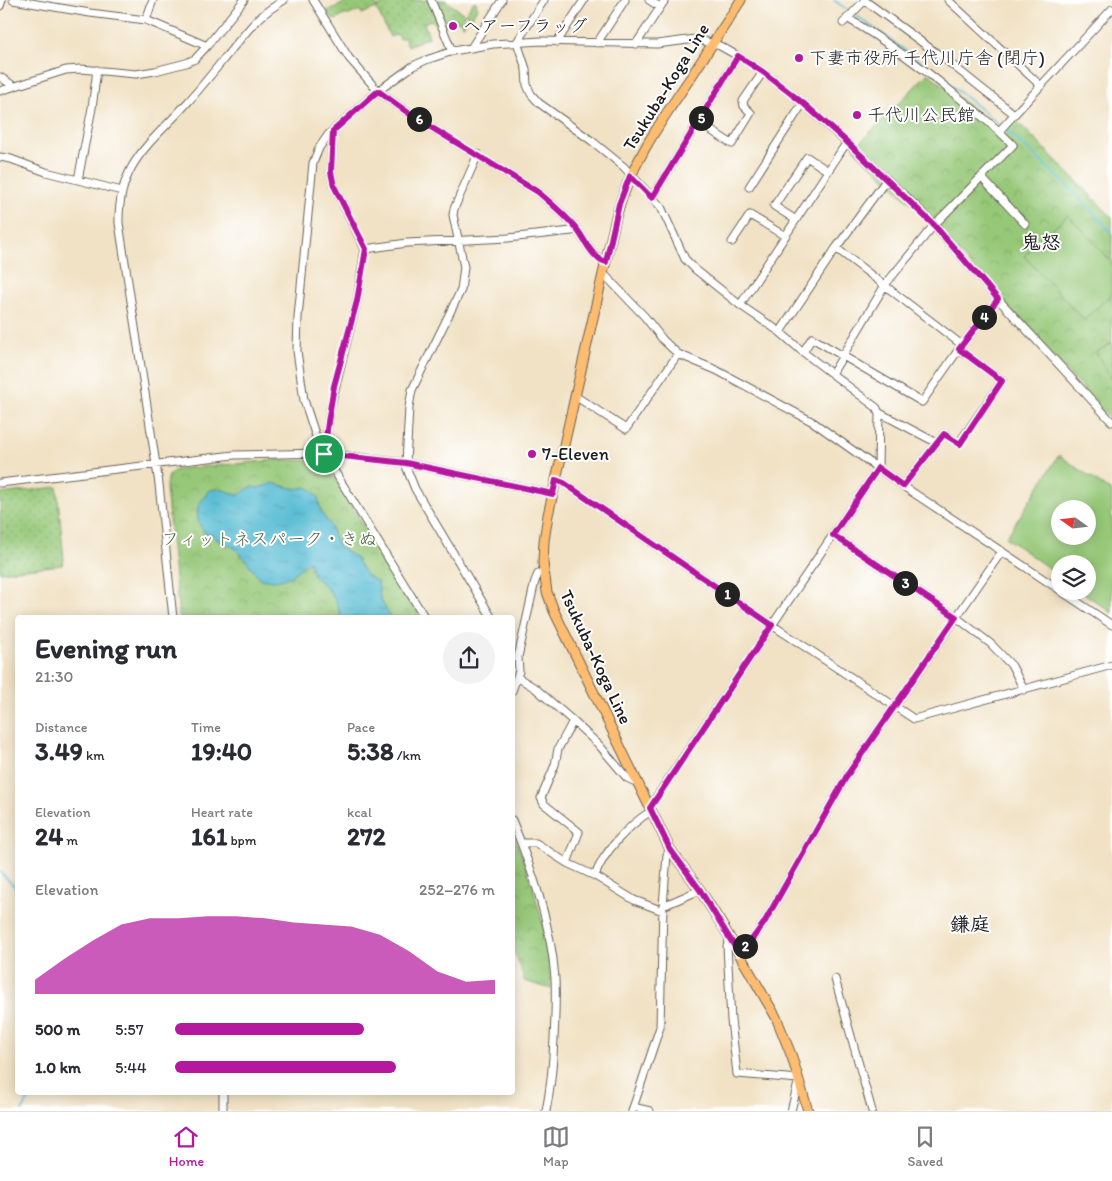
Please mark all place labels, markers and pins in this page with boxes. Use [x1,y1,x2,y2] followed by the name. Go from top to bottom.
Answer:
[463,15,588,37] place label: ヘアーフラッグ
[447,20,459,32] marker: ヘアーフラッグ
[809,47,1045,69] place label: 下妻市役所 千代川庁舎 (閉庁)
[793,52,805,64] marker: 下妻市役所 千代川庁舎 (閉庁)
[867,104,975,126] place label: 千代川公民館
[406,106,432,132] pin: 6
[688,106,714,130] pin: 5
[851,109,863,121] marker: 千代川公民館
[972,304,996,330] pin: 4
[303,433,345,475] pin
[542,443,609,465] place label: 7-Eleven
[526,448,538,460] marker: 7-Eleven
[892,570,918,596] pin: 3
[714,582,740,606] pin: 1
[732,934,758,958] pin: 2

